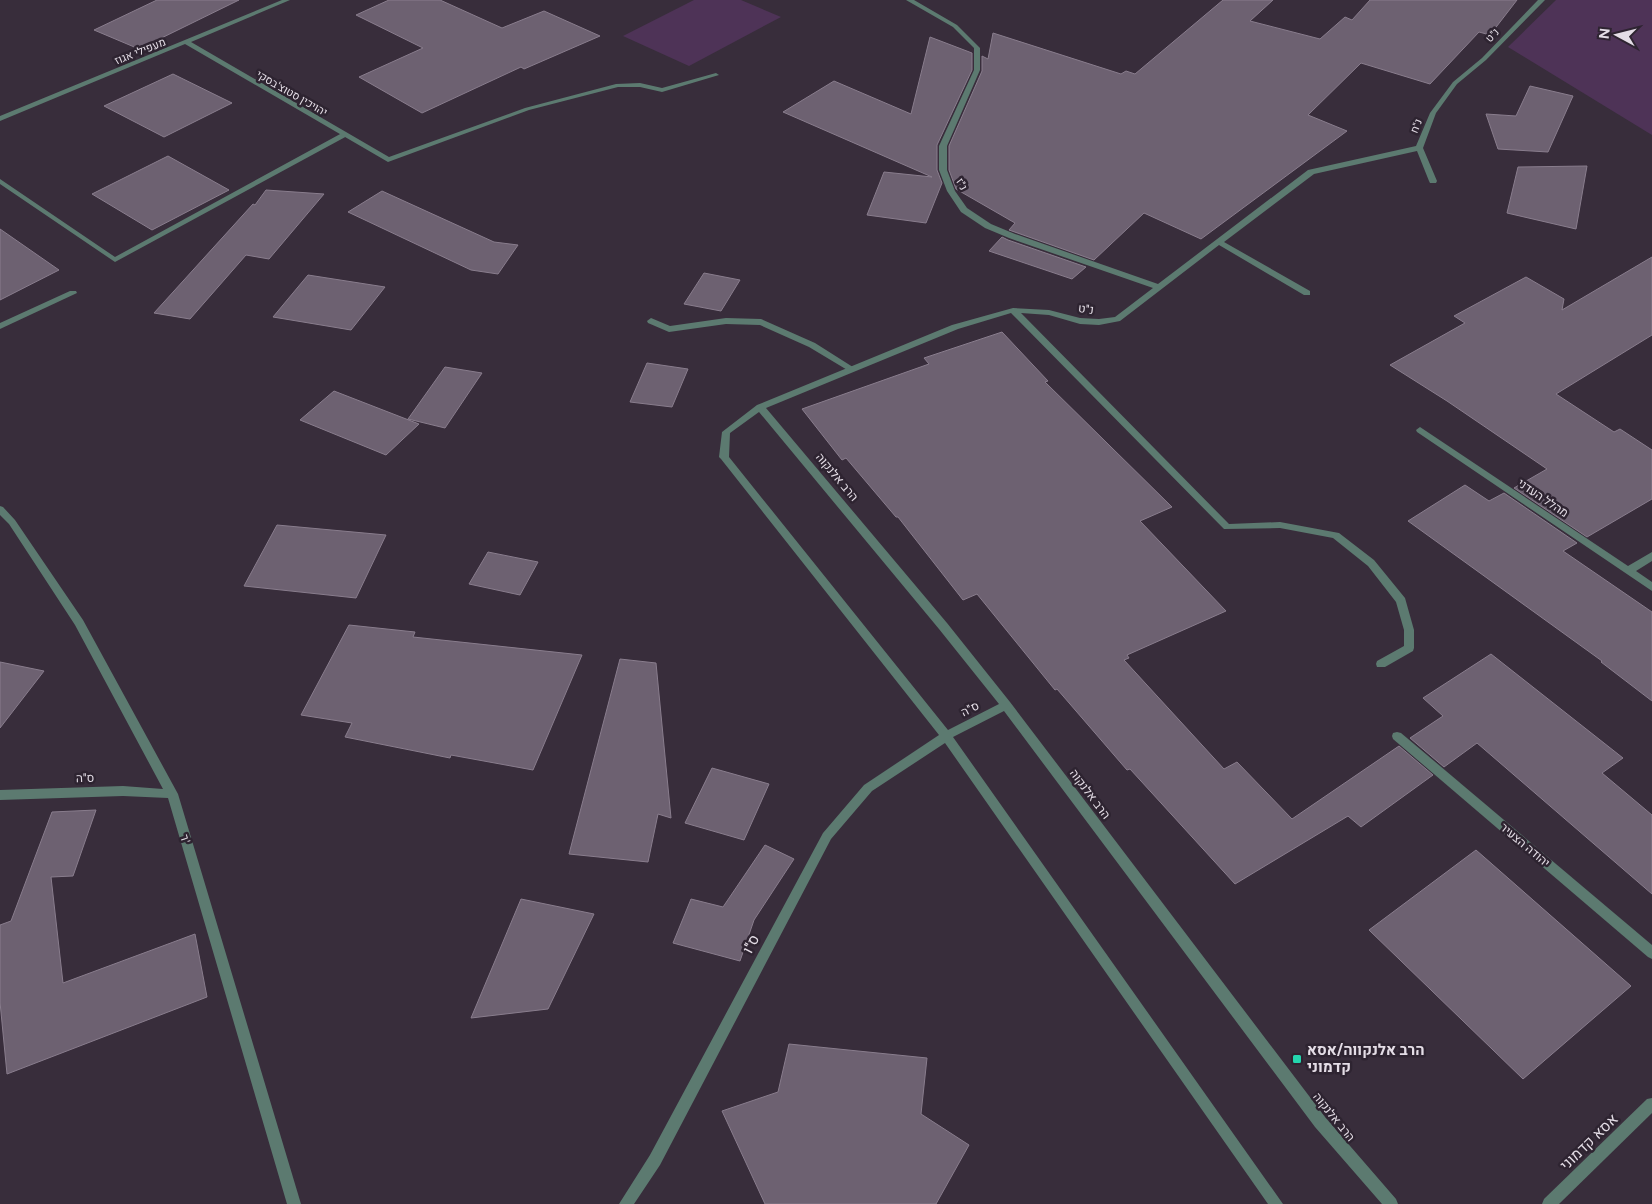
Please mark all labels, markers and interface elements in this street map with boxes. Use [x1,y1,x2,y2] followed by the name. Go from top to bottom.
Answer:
[1592,10,1642,60] north arrow
[1483,26,1502,45] street label: נ"ט
[1595,27,1614,40] text: N
[113,35,168,68] street label: מעפילי אגוז
[254,68,329,119] street label: יהויכין סטוצ'בסקי
[1408,117,1425,135] street label: נ"ח
[953,176,970,192] street label: נ"ז
[1077,301,1095,317] street label: נ"ט
[813,450,861,504] street label: הרב אלנקוה
[1515,476,1571,520] street label: מהלל העדני
[959,699,981,719] street label: ס"ה
[1067,766,1113,822] street label: הרב אלנקוה
[75,771,95,785] street label: ס"ה
[1497,820,1553,870] street label: יהודה הצעיר
[177,833,193,845] street label: ד'
[739,931,763,957] street label: ס"ו
[1307,1041,1424,1076] place label: הרב אלנקווה/אסא קדמוני
[1291,1053,1303,1065] marker: הרב אלנקווה/אסא קדמוני
[1310,1090,1358,1144] street label: הרב אלנקוה
[1556,1110,1622,1174] street label: אסא קדמוני

